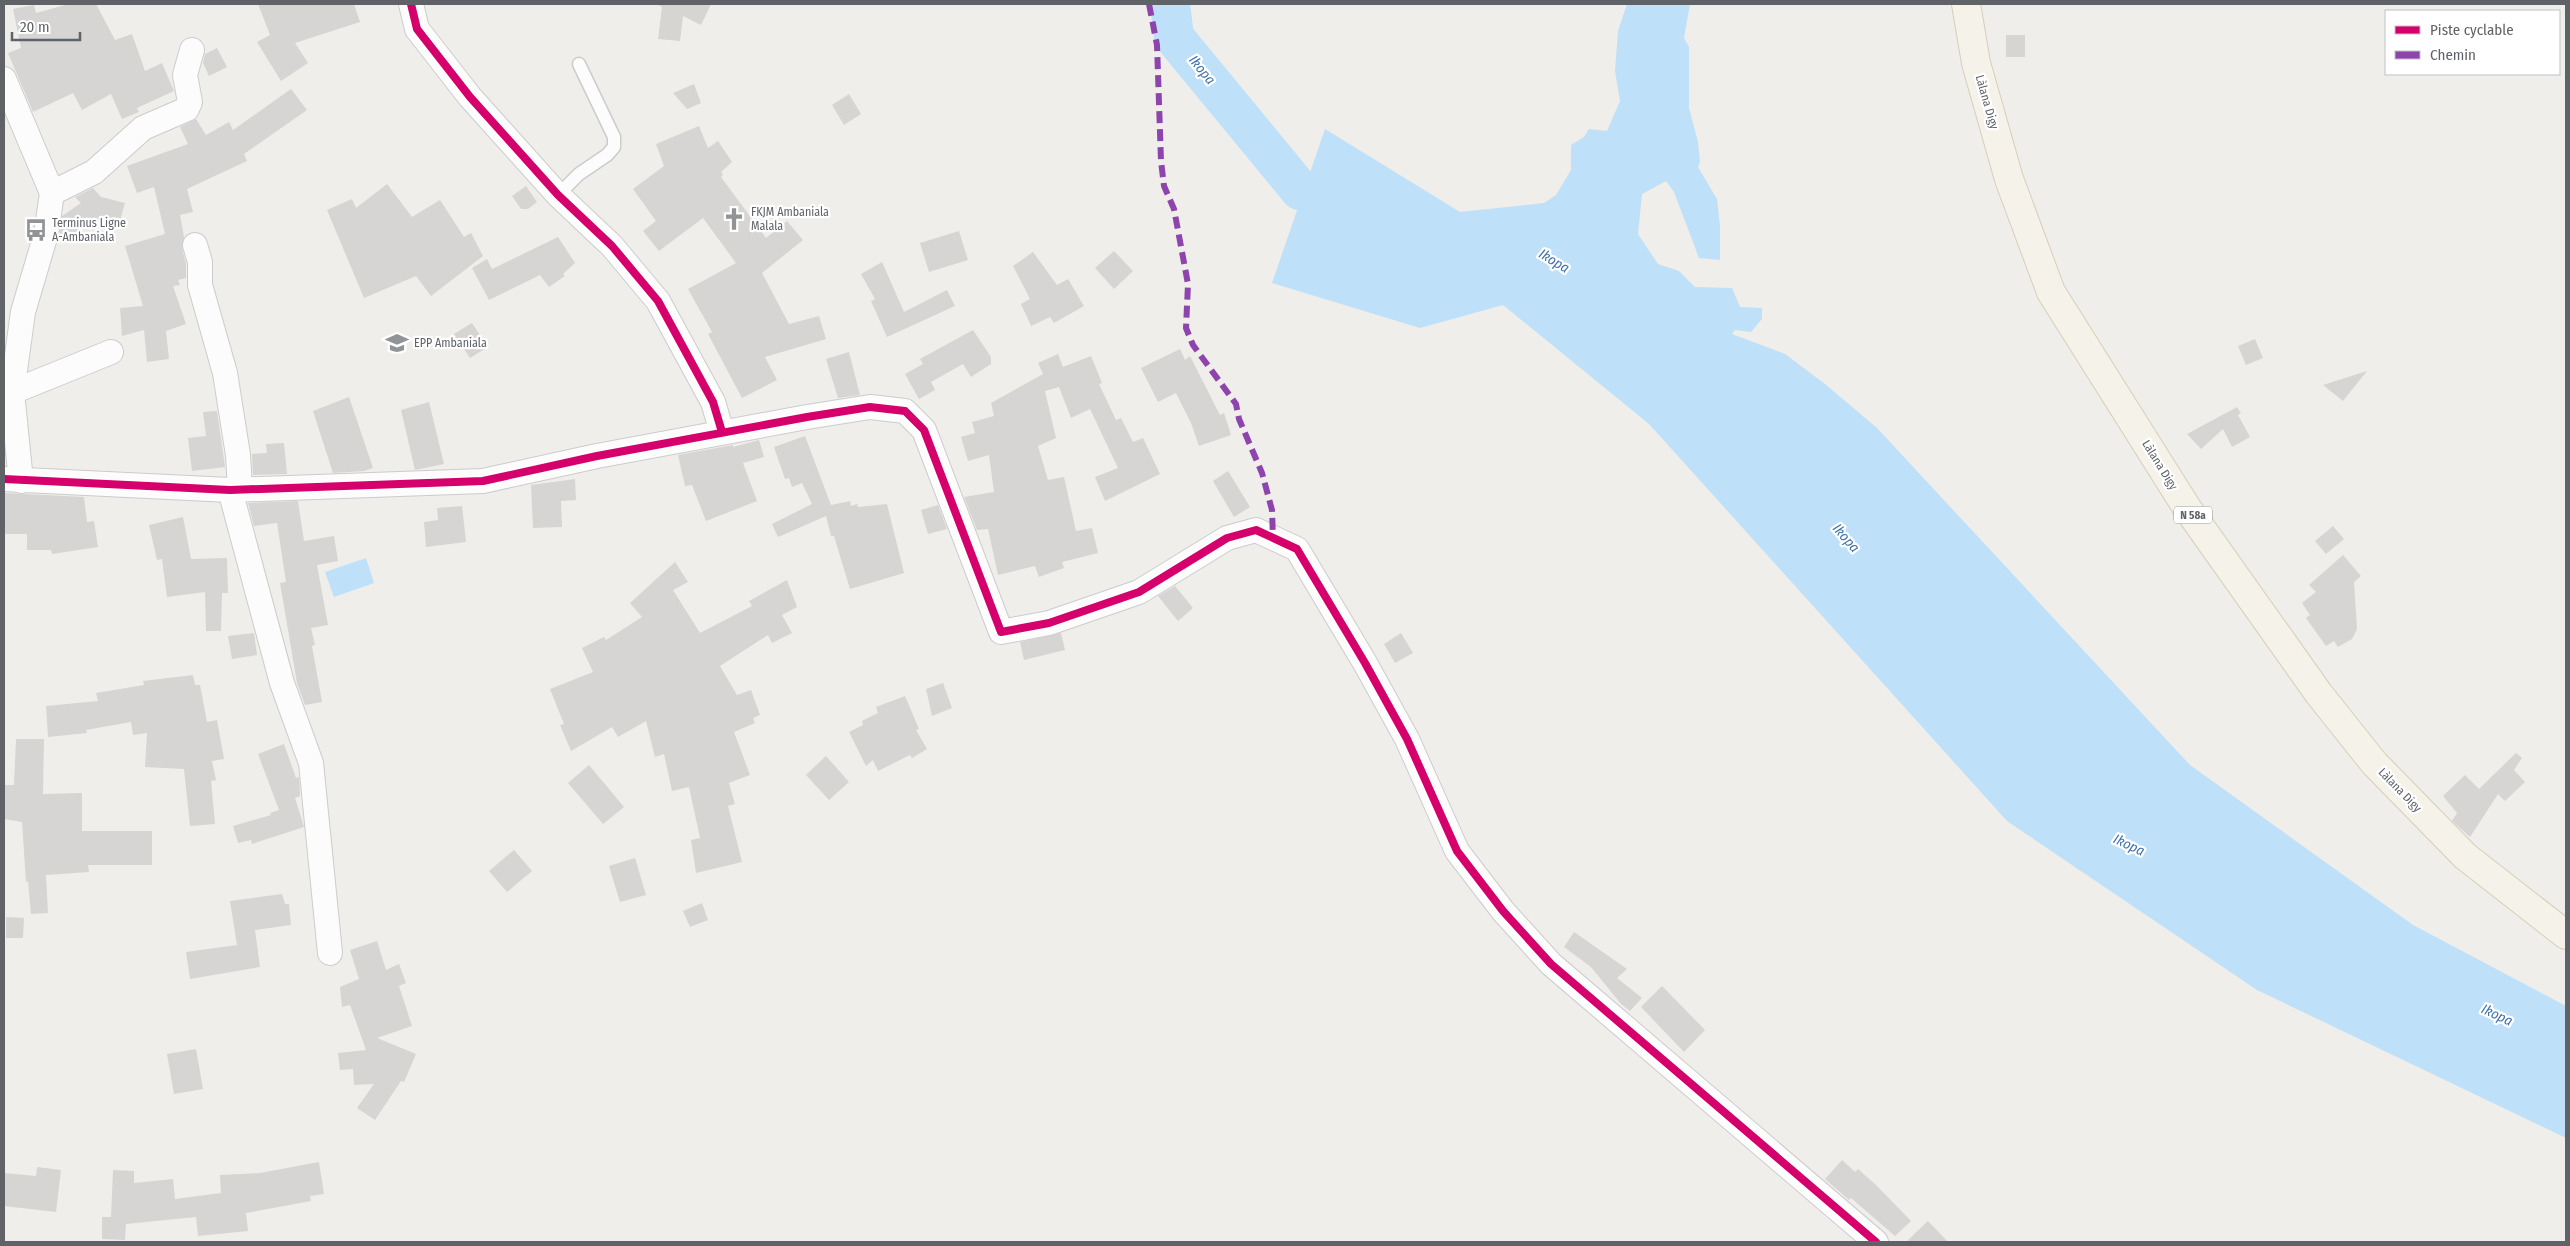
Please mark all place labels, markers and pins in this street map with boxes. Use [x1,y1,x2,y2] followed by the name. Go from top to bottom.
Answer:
[751,205,829,233] place label: FKJM Ambaniala Malala
[721,206,747,232] church icon: FKJM Ambaniala Malala
[52,216,126,244] place label: Terminus Ligne A-Ambaniala
[23,217,49,243] bus stop icon: Terminus Ligne A-Ambaniala
[384,330,410,356] school or university icon: EPP Ambaniala
[414,336,487,350] place label: EPP Ambaniala

